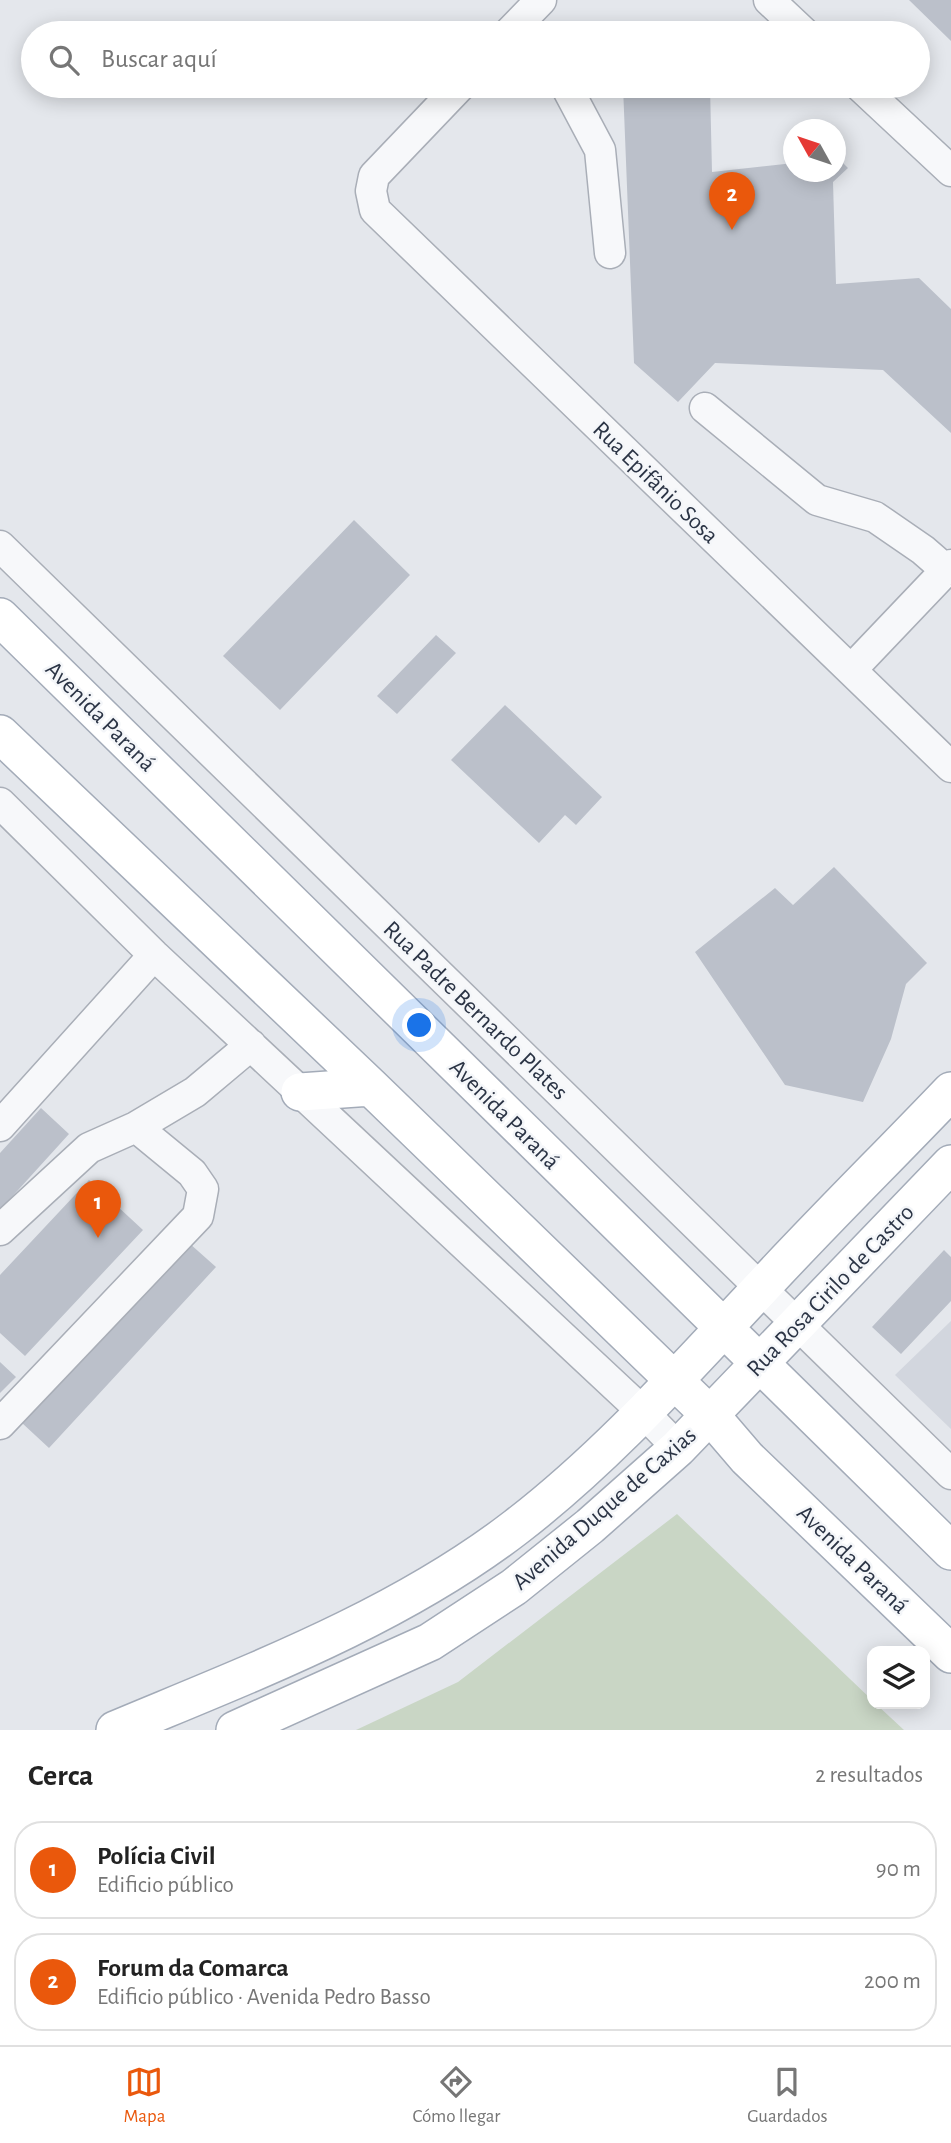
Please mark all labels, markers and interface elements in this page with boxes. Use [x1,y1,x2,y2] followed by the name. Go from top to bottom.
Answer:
[21,21,930,98] search box
[45,41,83,79] icon: search
[101,46,217,72] text: Buscar aquí
[783,119,846,182] north arrow
[709,172,755,230] pin: 2
[588,417,723,548] street label: Rua Epifânio Sosa
[41,657,160,776] street label: Avenida Paraná
[379,917,572,1105] street label: Rua Padre Bernardo Plates
[402,1008,436,1042] your location
[445,1055,564,1174] street label: Avenida Paraná
[75,1180,121,1238] pin: 1
[743,1200,919,1381] street label: Rua Rosa Cirilo de Castro
[508,1423,701,1595] street label: Avenida Duque de Caxias
[792,1501,913,1619] street label: Avenida Paraná
[867,1646,930,1709] map controls
[867,1646,930,1709] button: layers
[28,1761,93,1791] text: Cerca
[815,1764,923,1787] text: 2 resultados
[97,1843,216,1869] text: Polícia Civil
[49,1858,57,1881] text: 1
[876,1858,921,1881] text: 90 m
[97,1874,234,1897] text: Edificio público
[97,1955,289,1981] text: Forum da Comarca
[48,1970,58,1993] text: 2
[864,1970,921,1993] text: 200 m
[97,1986,431,2009] text: Edificio público · Avenida Pedro Basso
[123,2063,165,2128] tab: Mapa
[412,2063,500,2128] tab: Cómo llegar
[747,2063,828,2128] tab: Guardados

